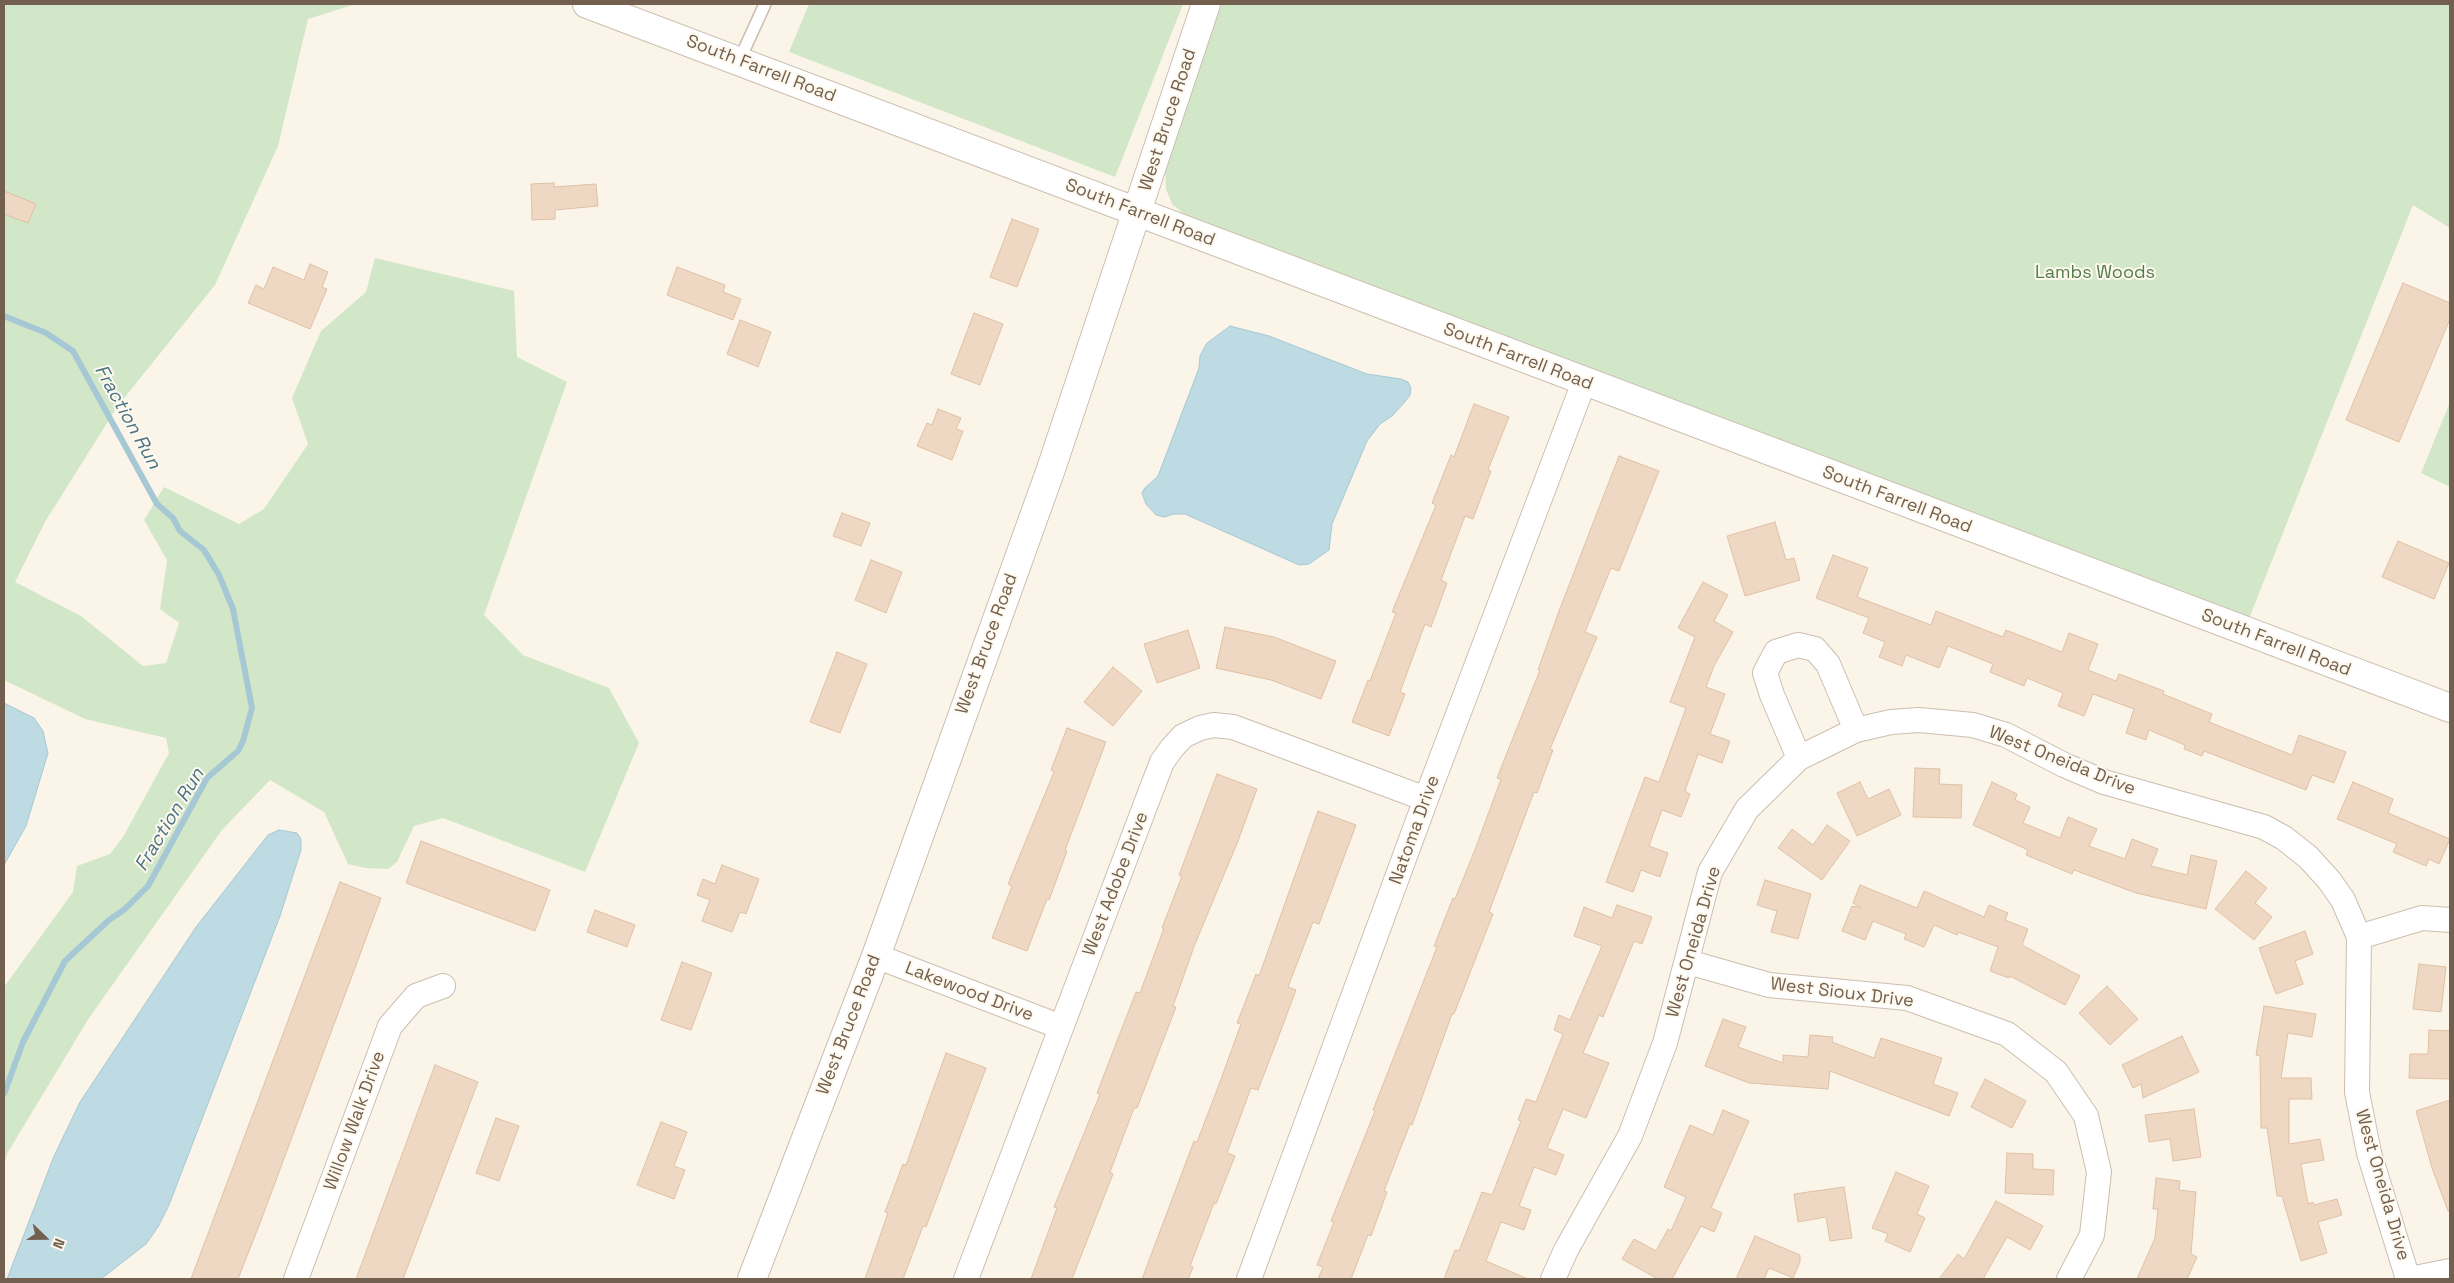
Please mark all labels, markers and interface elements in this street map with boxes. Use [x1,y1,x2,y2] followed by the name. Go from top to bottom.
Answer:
[683,31,839,107] street label: South Farrell Road
[1135,46,1201,194] street label: West Bruce Road
[1062,175,1218,251] street label: South Farrell Road
[2035,262,2155,284] park label: Lambs Woods
[1440,319,1596,395] street label: South Farrell Road
[89,361,165,473] water label: Fraction Run
[1819,462,1975,538] street label: South Farrell Road
[951,571,1023,717] street label: West Bruce Road
[2198,605,2354,681] street label: South Farrell Road
[1986,722,2138,800] street label: West Oneida Drive
[130,765,210,875] water label: Fraction Run
[1385,773,1445,887] street label: Natoma Drive
[1079,809,1153,959] street label: West Adobe Drive
[1662,864,1726,1020] street label: West Oneida Drive
[812,952,886,1098] street label: West Bruce Road
[902,958,1036,1026] street label: Lakewood Drive
[1769,973,1915,1013] street label: West Sioux Drive
[320,1048,390,1194] street label: Willow Walk Drive
[2350,1107,2414,1263] street label: West Oneida Drive
[20,1213,70,1263] north arrow
[49,1236,69,1251] text: N

